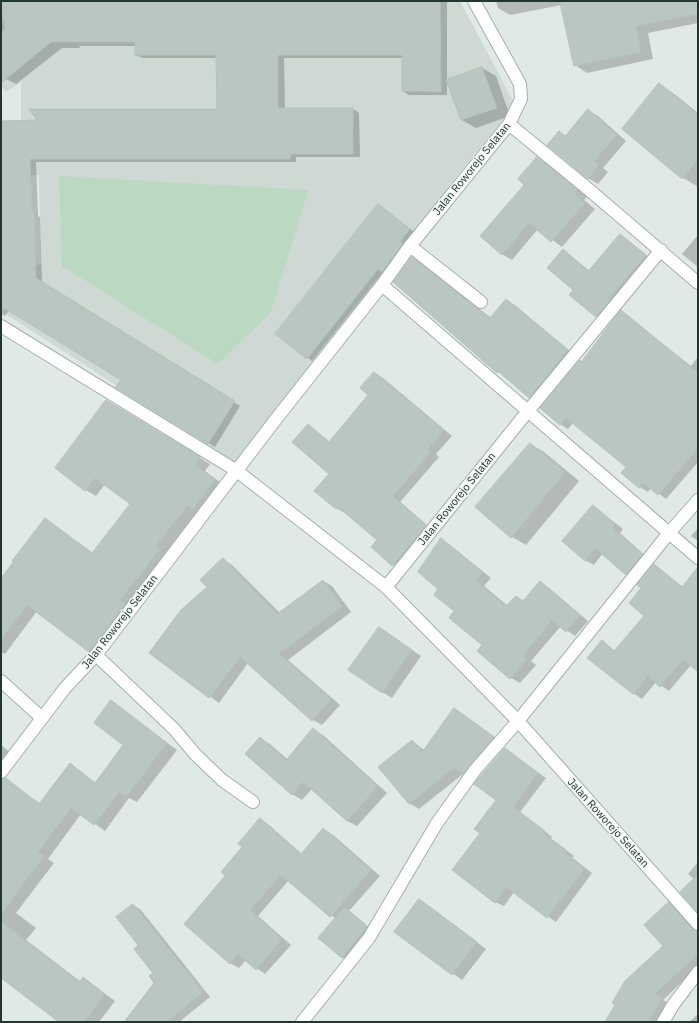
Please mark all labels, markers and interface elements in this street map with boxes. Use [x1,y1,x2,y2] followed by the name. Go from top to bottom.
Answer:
[431,120,513,218] street label: Jalan Roworejo Selatan
[416,450,498,548] street label: Jalan Roworejo Selatan
[79,572,161,672] street label: Jalan Roworejo Selatan
[564,776,652,870] street label: Jalan Roworejo Selatan

